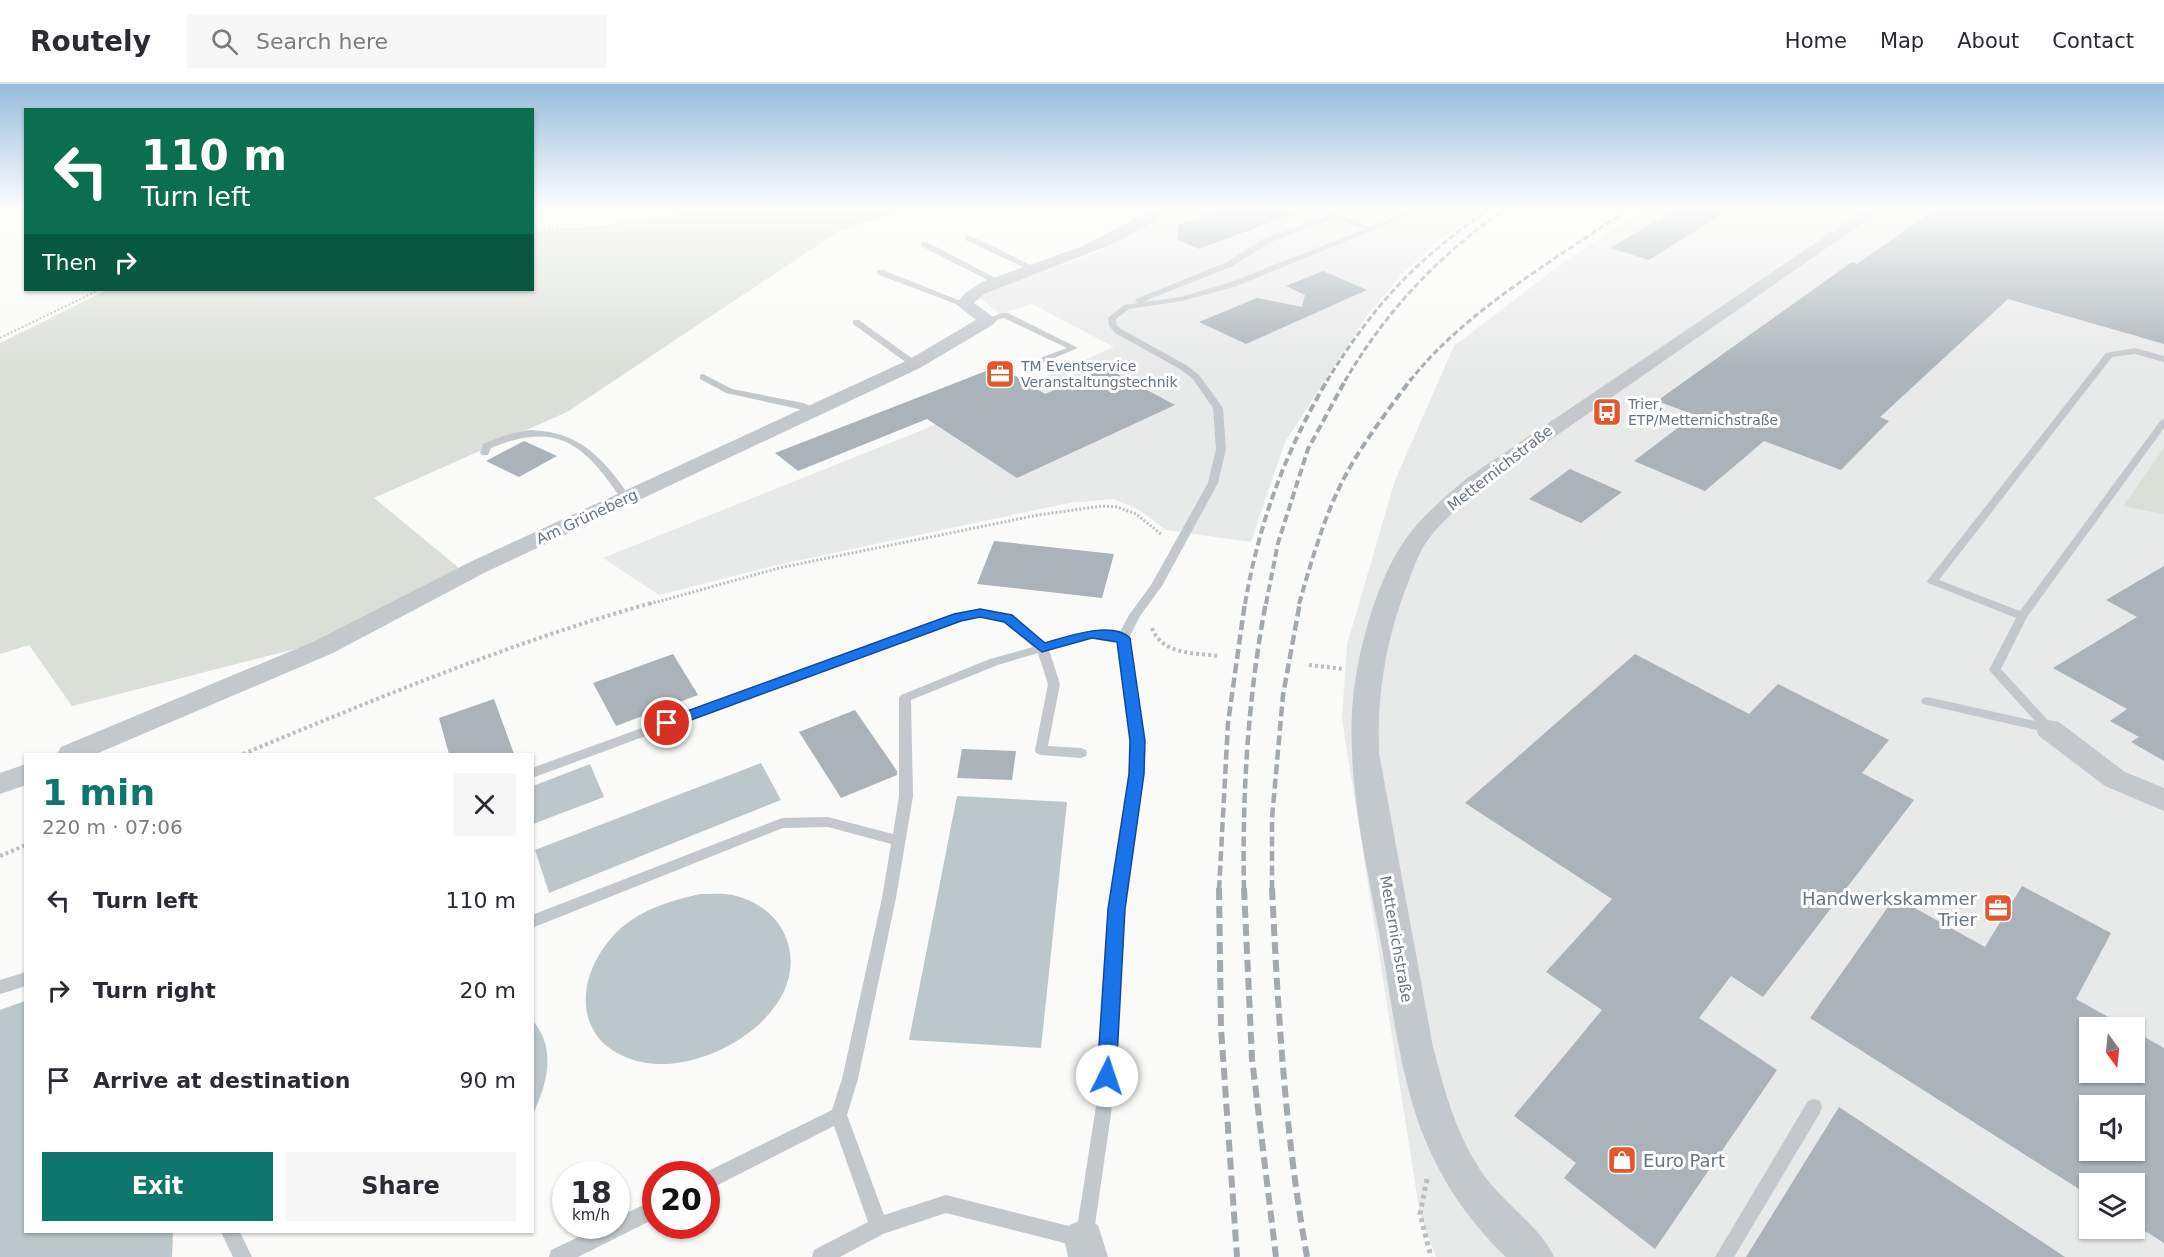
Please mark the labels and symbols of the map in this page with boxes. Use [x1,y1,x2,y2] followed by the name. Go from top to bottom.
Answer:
[984,358,1016,390] office icon: TM Eventservice Veranstaltungstechnik
[1020,358,1178,390] place label: TM Eventservice Veranstaltungstechnik
[1591,396,1623,428] bus stop icon: Trier, ETP/Metternichstraße
[1627,396,1778,428] place label: Trier, ETP/Metternichstraße
[1444,421,1556,515] street label: Metternichstraße
[533,486,641,548] street label: Am Grüneberg
[641,697,692,748] pin
[1376,874,1416,1004] street label: Metternichstraße
[1802,888,1978,930] place label: Handwerkskammer Trier
[1982,892,2014,924] office icon: Handwerkskammer Trier
[2079,1017,2145,1083] north arrow
[1075,1044,1139,1108] position arrow
[1606,1144,1638,1176] shop icon: Euro Part
[1643,1150,1725,1171] place label: Euro Part
[642,1161,720,1239] speed limit sign: 20

